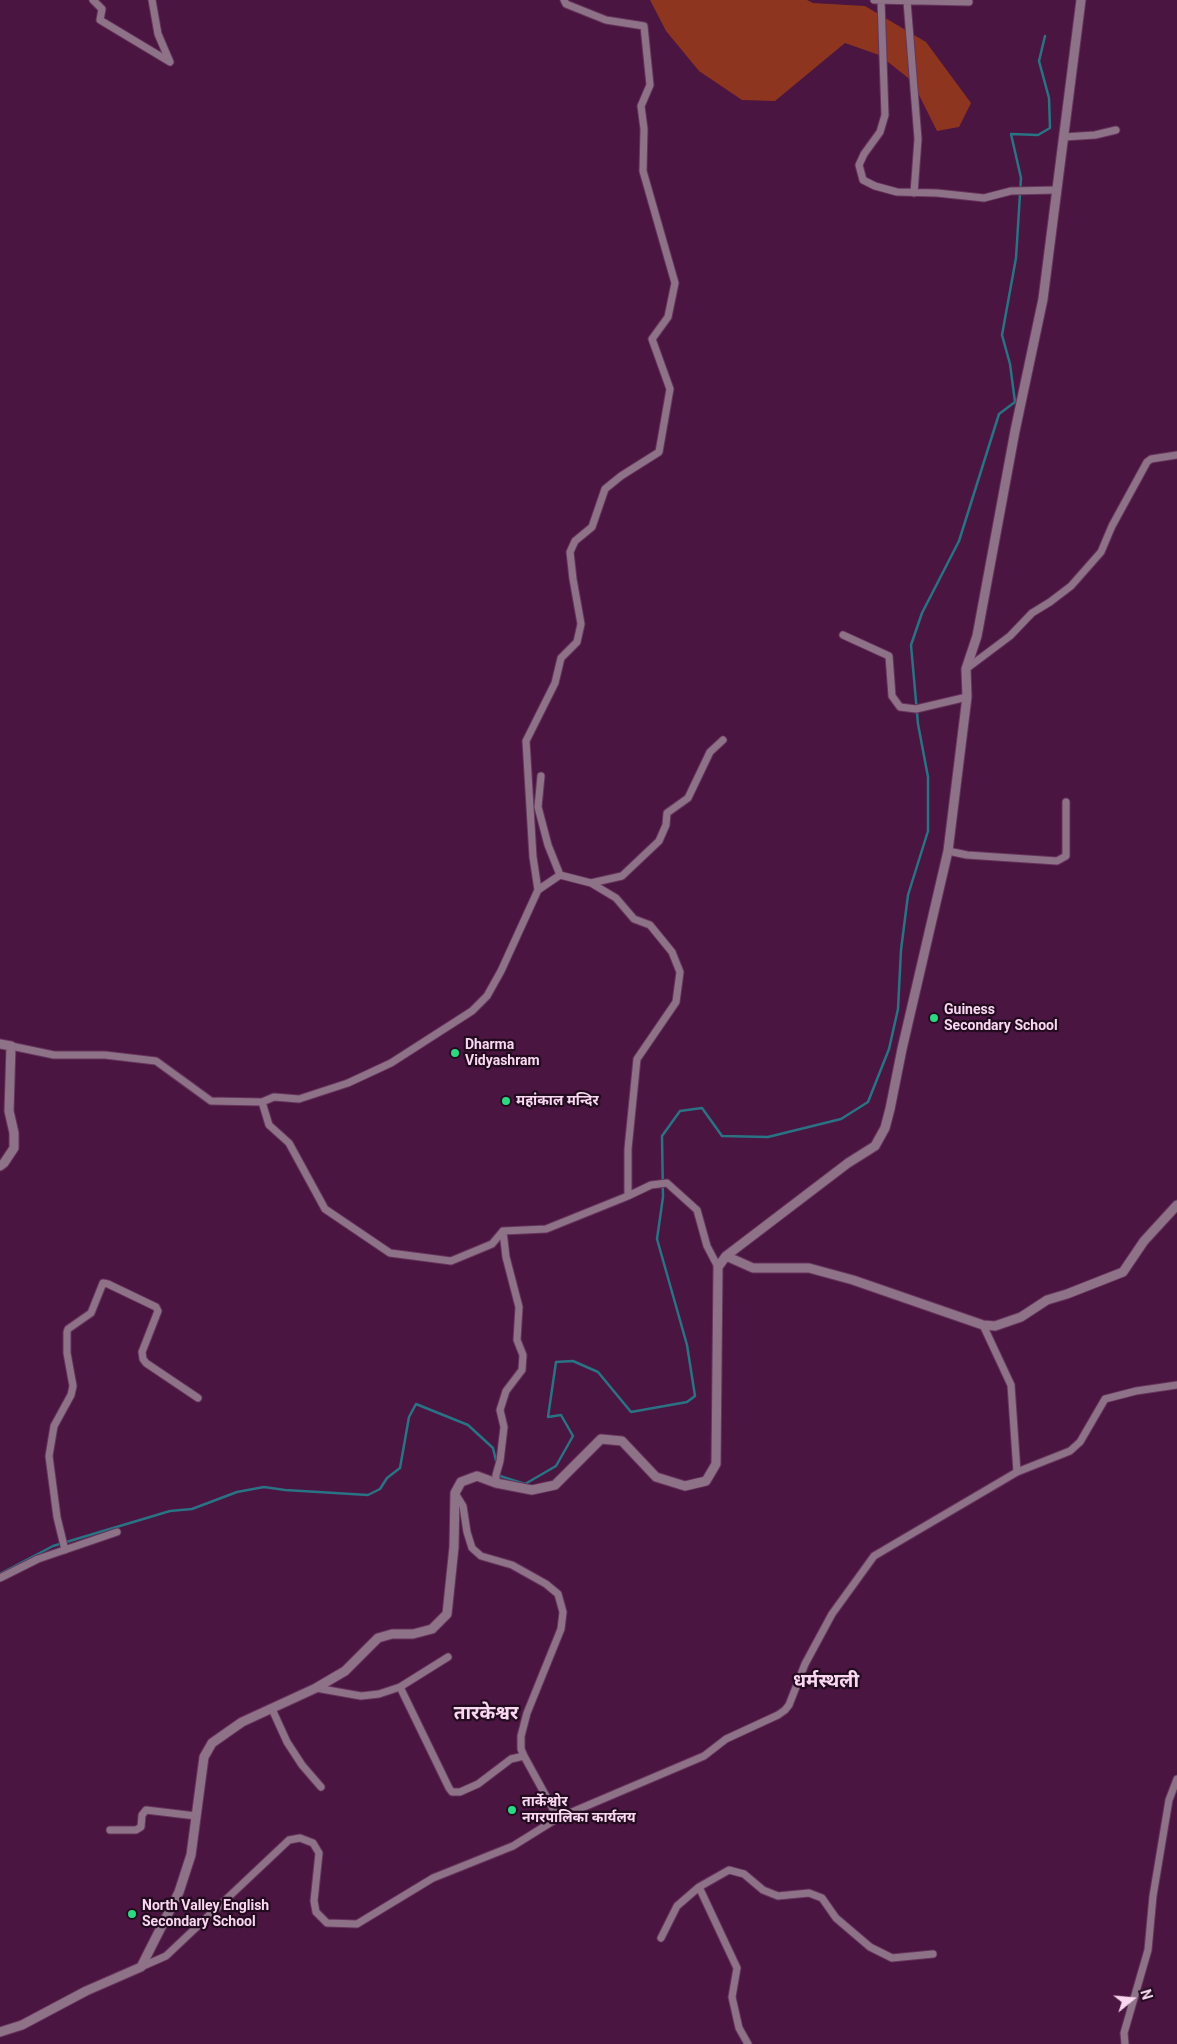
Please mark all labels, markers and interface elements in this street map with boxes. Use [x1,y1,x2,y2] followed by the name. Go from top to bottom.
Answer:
[944,1002,1058,1034] place label: Guiness Secondary School
[928,1012,940,1024] marker: Guiness Secondary School
[465,1037,540,1070] place label: Dharma Vidyashram
[449,1047,461,1059] marker: Dharma Vidyashram
[516,1093,599,1109] place label: महांकाल मन्दिर
[500,1095,512,1107] marker: महांकाल मन्दिर
[793,1671,859,1693] district label: धर्मस्थली
[454,1703,518,1725] district label: तारकेश्वर
[522,1794,636,1826] place label: तार्केश्वोर नगरपालिका कार्यलय
[506,1804,518,1816] marker: तार्केश्वोर नगरपालिका कार्यलय
[142,1898,269,1930] place label: North Valley English Secondary School
[126,1908,138,1920] marker: North Valley English Secondary School
[1107,1974,1157,2024] north arrow
[1137,1988,1155,2002] text: N

